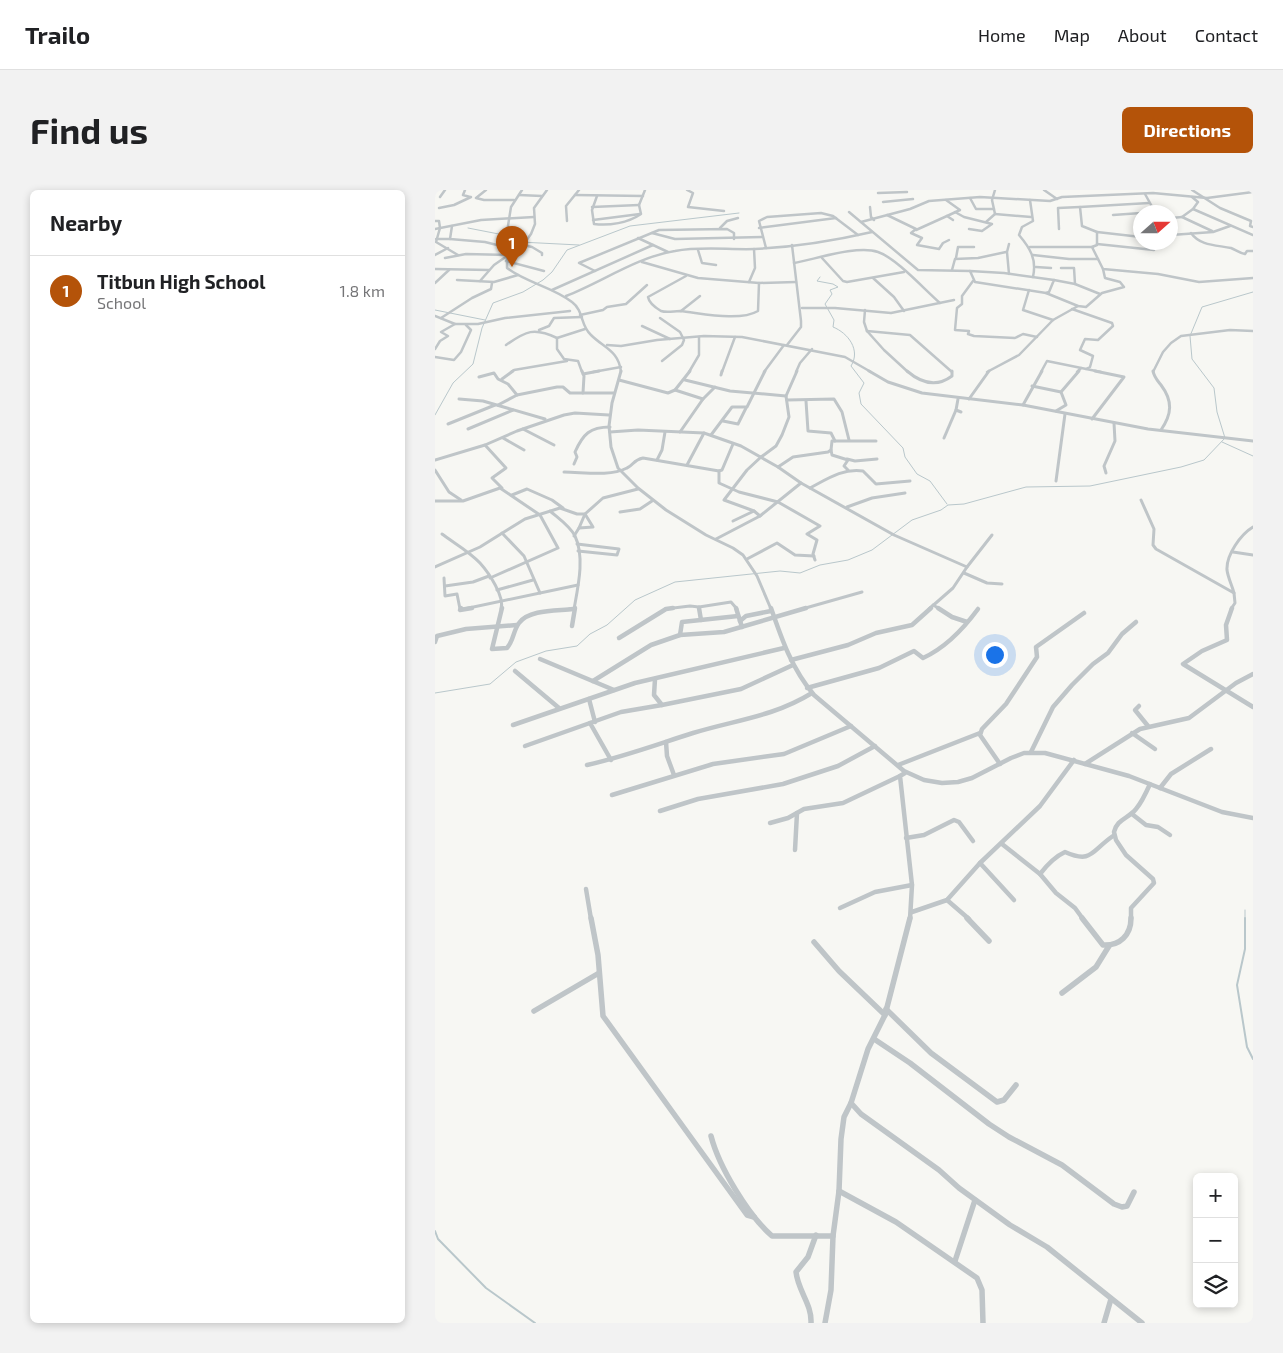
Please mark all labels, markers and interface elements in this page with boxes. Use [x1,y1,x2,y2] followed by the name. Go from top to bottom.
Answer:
[25,20,90,49] text: Trailo
[978,24,1026,46] text: Home
[1054,24,1090,46] text: Map
[1118,24,1167,46] text: About
[1195,24,1258,46] text: Contact
[1122,107,1253,153] button: Directions
[30,109,148,151] text: Find us
[1133,205,1178,250] north arrow
[50,210,122,235] text: Nearby
[496,226,528,267] pin: 1
[97,270,265,293] text: Titbun High School
[63,281,69,300] text: 1
[340,281,385,300] text: 1.8 km
[97,293,146,312] text: School
[982,642,1008,668] your location
[1193,1173,1238,1308] map controls
[1193,1173,1238,1218] button: +
[1193,1218,1238,1263] button: −
[1193,1263,1238,1308] button: layers

